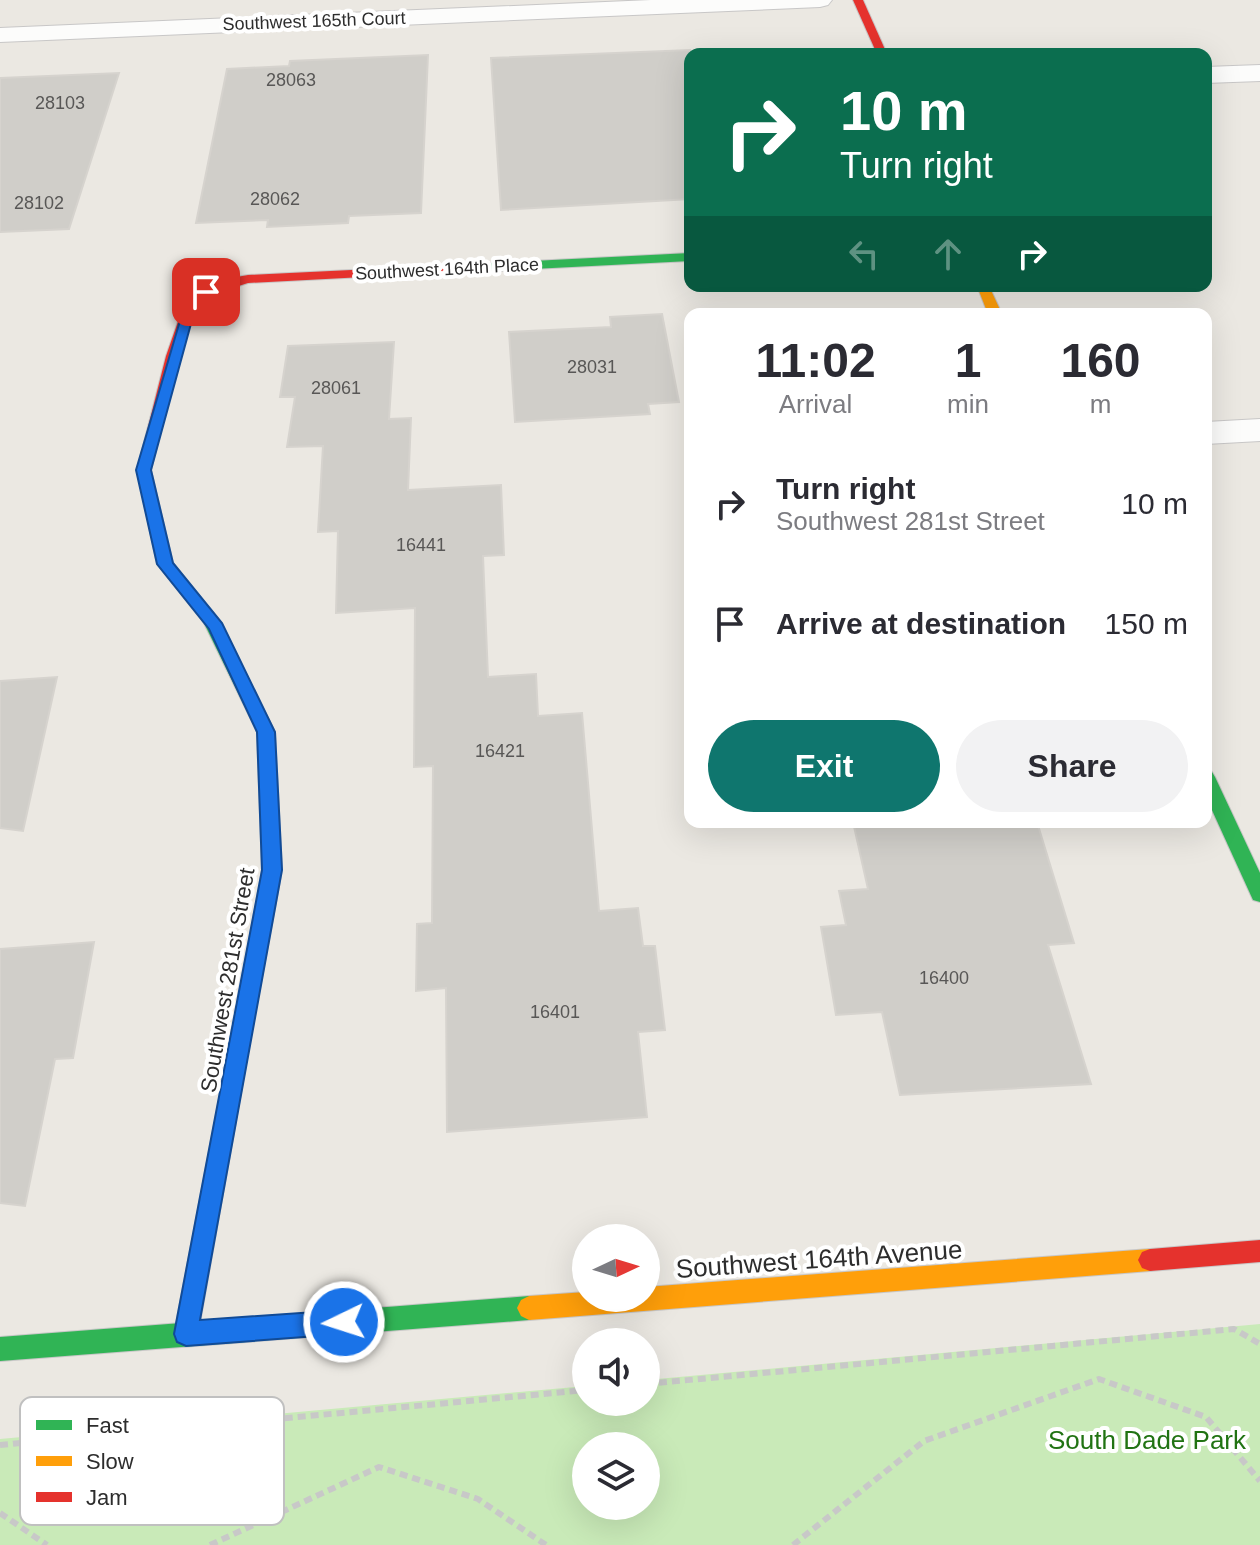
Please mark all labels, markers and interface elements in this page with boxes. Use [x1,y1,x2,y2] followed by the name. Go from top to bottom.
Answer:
[222,8,406,34] street label: Southwest 165th Court
[266,70,316,90] house number: 28063
[840,79,968,142] text: 10 m
[708,80,812,184] icon: right
[35,93,85,113] house number: 28103
[840,145,993,186] text: Turn right
[250,189,300,209] house number: 28062
[14,193,64,213] house number: 28102
[842,232,886,276] icon: left
[926,232,970,276] icon: ahead
[1010,232,1054,276] icon: right
[355,254,539,284] street label: Southwest 164th Place
[172,258,240,326] pin
[184,270,228,314] icon: arrive
[755,334,876,387] text: 11:02
[955,334,981,387] text: 1
[1060,334,1141,387] text: 160
[567,357,617,377] house number: 28031
[311,378,361,398] house number: 28061
[779,389,852,419] text: Arrival
[947,389,989,419] text: min
[1090,389,1111,419] text: m
[776,472,915,505] text: Turn right
[708,482,752,526] icon: right
[1121,487,1188,520] text: 10 m
[776,506,1045,536] text: Southwest 281st Street
[396,535,446,555] house number: 16441
[708,602,752,646] icon: arrive
[776,607,1066,640] text: Arrive at destination
[1105,607,1188,640] text: 150 m
[708,720,940,812] button: Exit
[956,720,1188,812] button: Share
[475,741,525,761] house number: 16421
[195,866,260,1094] street label: Southwest 281st Street
[919,968,969,988] house number: 16400
[530,1002,580,1022] house number: 16401
[572,1224,660,1312] north arrow
[572,1224,660,1520] map controls
[675,1234,963,1284] street label: Southwest 164th Avenue
[302,1280,386,1364] position arrow
[572,1328,660,1416] button: sound
[20,1397,284,1525] legend
[86,1413,129,1438] text: Fast
[1048,1425,1247,1455] park label: South Dade Park
[572,1432,660,1520] button: layers
[86,1449,134,1474] text: Slow
[86,1485,128,1510] text: Jam

